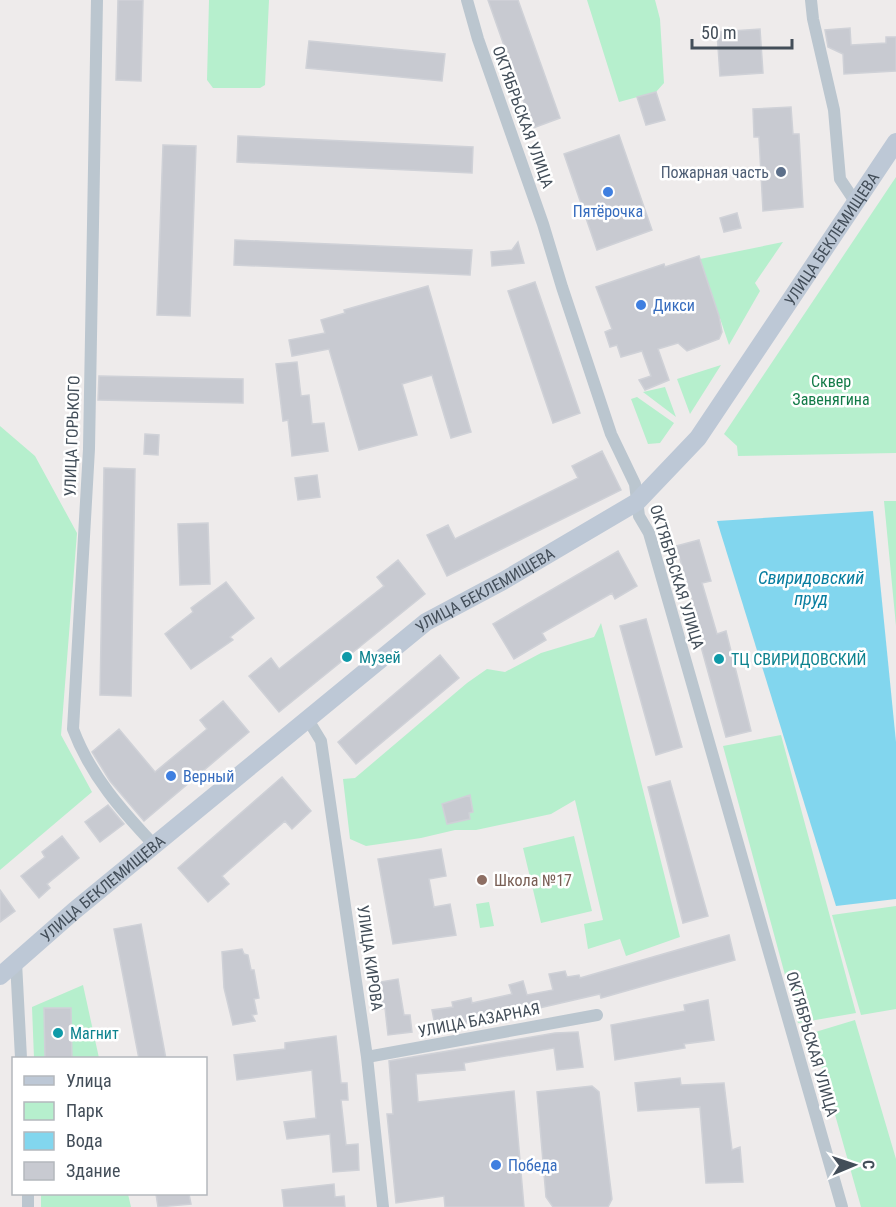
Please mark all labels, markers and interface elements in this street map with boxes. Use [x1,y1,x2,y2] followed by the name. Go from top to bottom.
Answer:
[692,12,792,50] scale bar
[701,22,736,43] text: 50 m
[488,43,558,191] street label: ОКТЯБРЬСКАЯ УЛИЦА
[661,163,769,182] place label: Пожарная часть
[774,165,788,179] marker: Пожарная часть
[780,168,883,309] street label: УЛИЦА БЕКЛЕМИЩЕВА
[601,185,615,199] marker: Пятёрочка
[573,202,643,221] place label: Пятёрочка
[653,296,695,315] place label: Дикси
[634,298,648,312] marker: Дикси
[792,372,870,409] park label: Сквер Завенягина
[60,375,84,497] street label: УЛИЦА ГОРЬКОГО
[646,502,708,652] street label: ОКТЯБРЬСКАЯ УЛИЦА
[411,543,558,636] street label: УЛИЦА БЕКЛЕМИЩЕВА
[758,567,864,609] water label: Свиридовский пруд
[359,648,401,667] place label: Музей
[340,650,354,664] marker: Музей
[731,650,867,669] place label: ТЦ СВИРИДОВСКИЙ
[712,652,726,666] marker: ТЦ СВИРИДОВСКИЙ
[183,767,234,786] place label: Верный
[164,769,178,783] marker: Верный
[36,831,169,946] street label: УЛИЦА БЕКЛЕМИЩЕВА
[494,871,572,890] place label: Школа №17
[475,873,489,887] marker: Школа №17
[353,904,387,1012] street label: УЛИЦА КИРОВА
[782,969,842,1119] street label: ОКТЯБРЬСКАЯ УЛИЦА
[416,999,542,1041] street label: УЛИЦА БАЗАРНАЯ
[70,1024,119,1043] place label: Магнит
[51,1026,65,1040] marker: Магнит
[12,1057,207,1195] legend
[66,1070,112,1091] text: Улица
[66,1100,104,1121] text: Парк
[66,1130,103,1151] text: Вода
[824,1135,884,1195] north arrow
[508,1156,557,1175] place label: Победа
[489,1158,503,1172] marker: Победа
[66,1160,120,1181] text: Здание
[859,1160,878,1169] text: С

